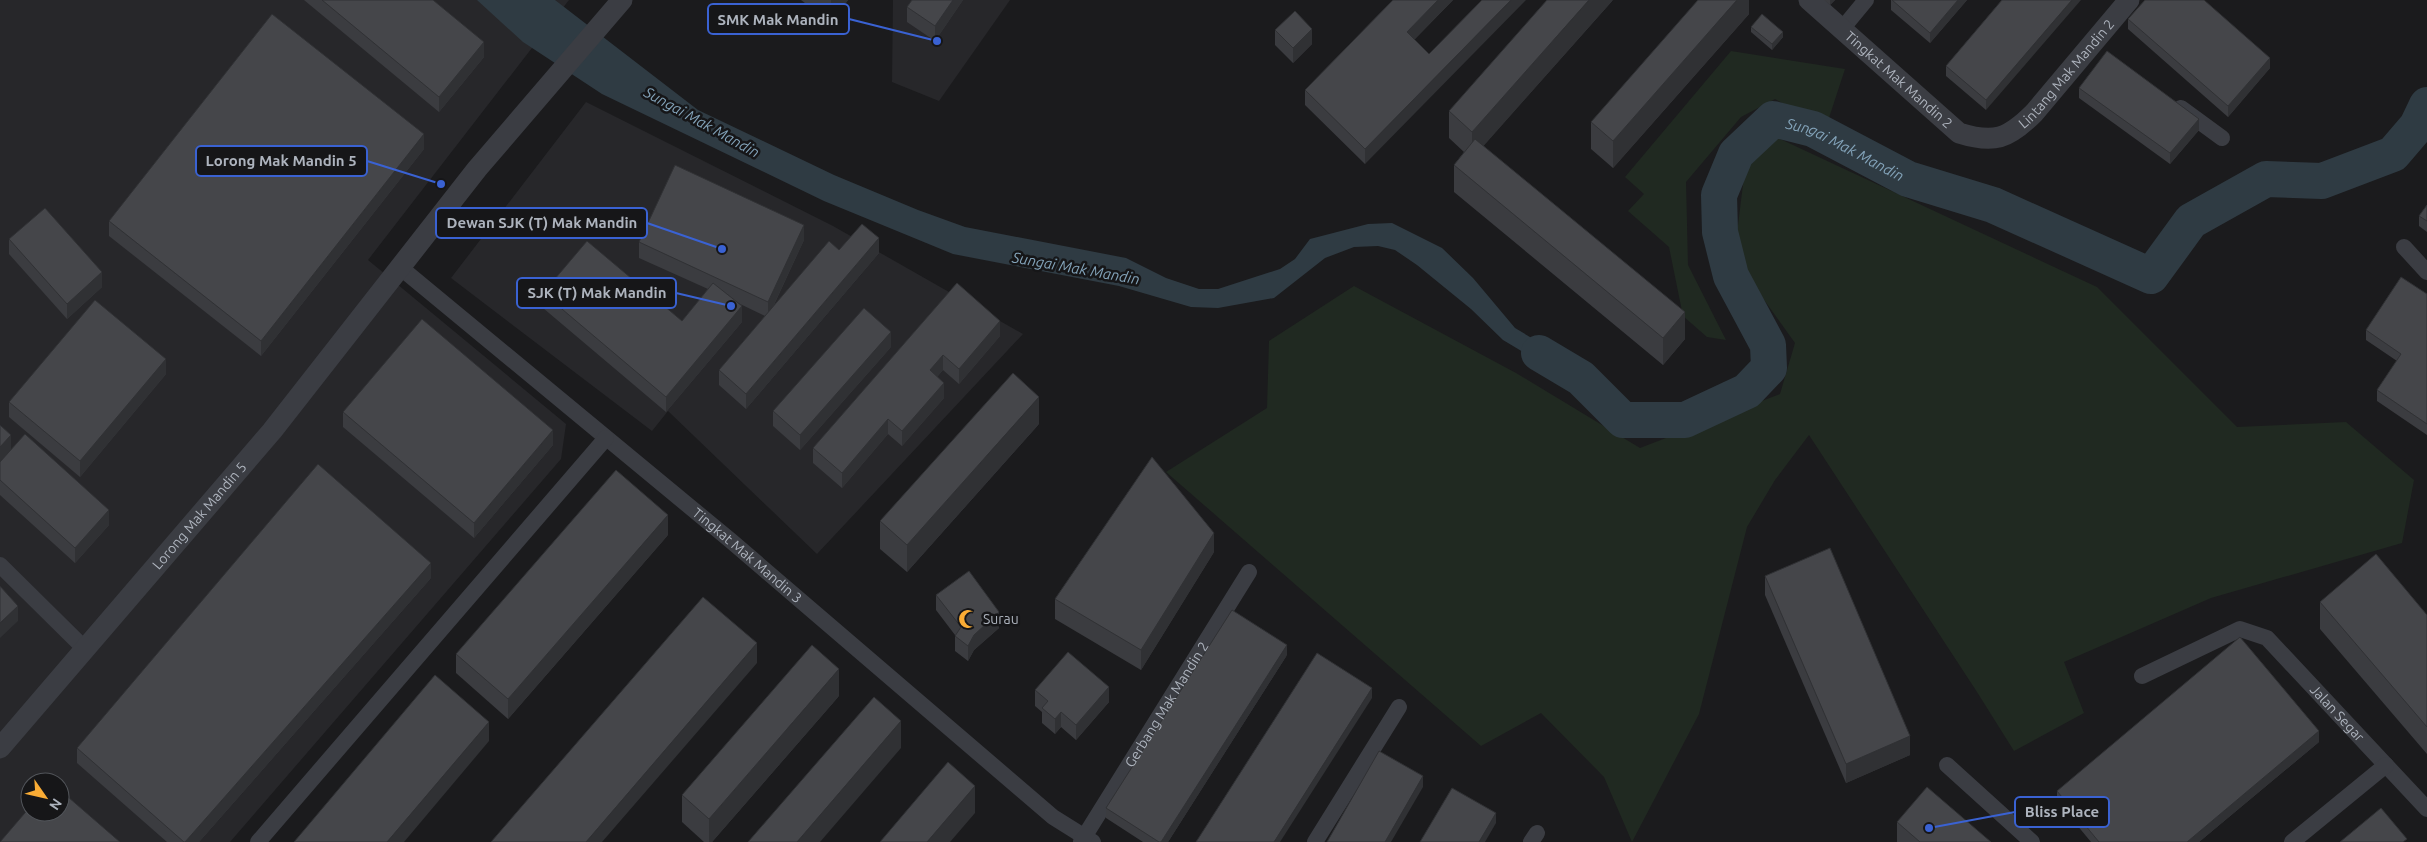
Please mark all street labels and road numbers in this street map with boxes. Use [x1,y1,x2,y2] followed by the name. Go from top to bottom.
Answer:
[2015,16,2117,132] street label: Lintang Mak Mandin 2
[1842,28,1956,131] street label: Tingkat Mak Mandin 2
[149,459,250,573] street label: Lorong Mak Mandin 5
[689,504,805,606] street label: Tingkat Mak Mandin 3
[1122,639,1212,770] street label: Gerbang Mak Mandin 2
[2307,681,2368,745] street label: Jalan Segar

